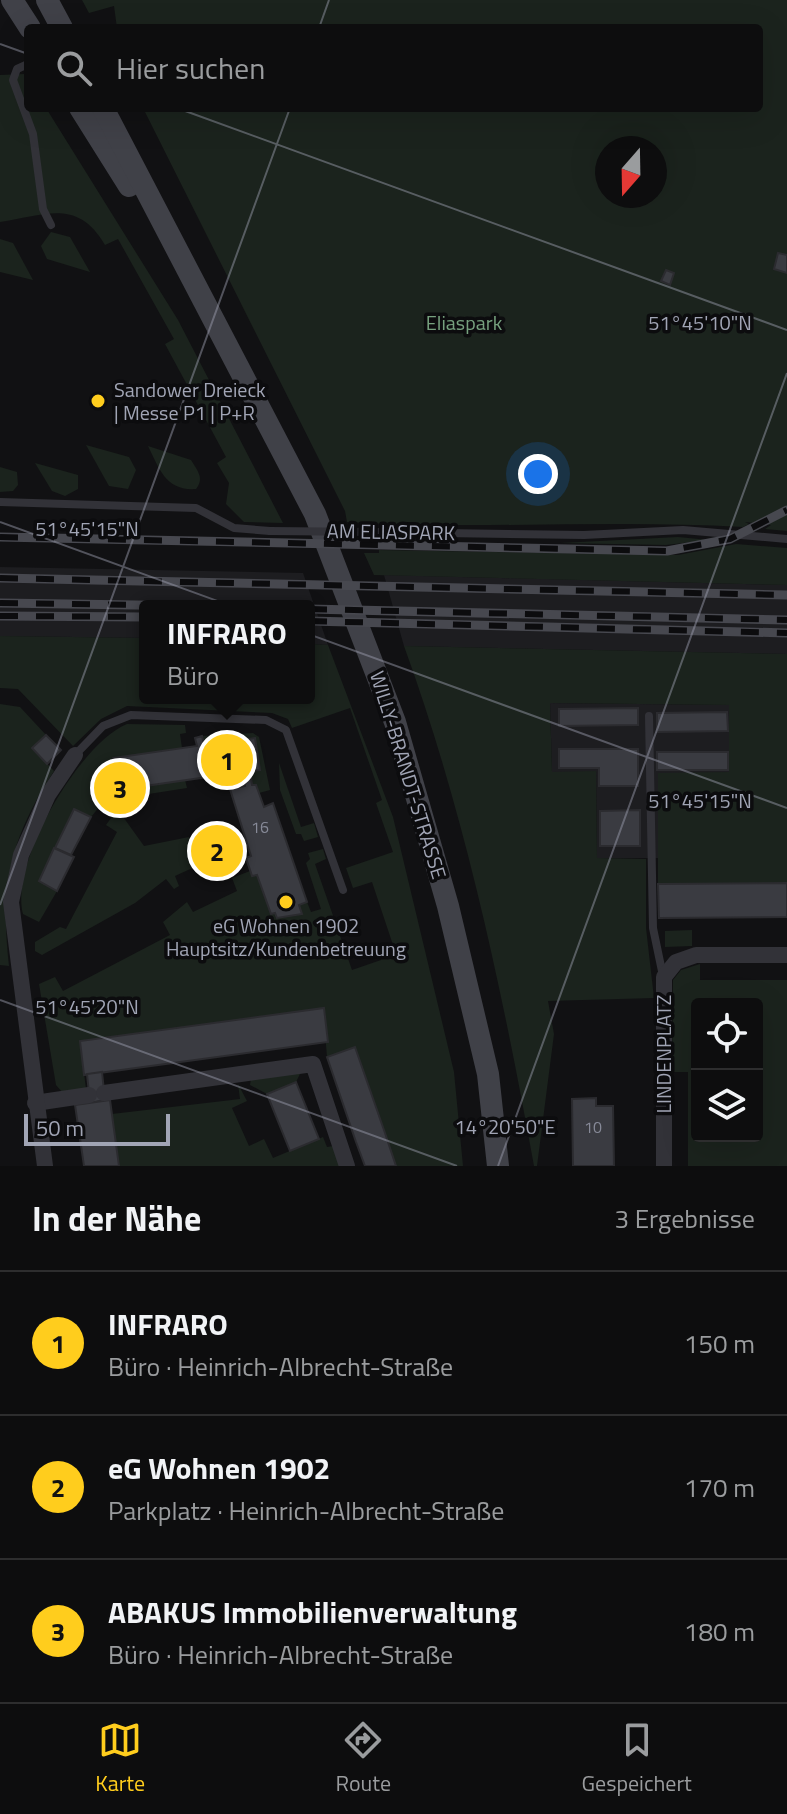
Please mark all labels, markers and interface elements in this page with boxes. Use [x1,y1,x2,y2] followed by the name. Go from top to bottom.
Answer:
[24,24,763,112] search box
[116,45,265,91] text: Hier suchen
[52,46,96,90] icon: search
[595,136,667,208] north arrow
[426,307,503,338] park label: Eliaspark
[648,307,752,338] text: 51°45'10"N
[114,374,266,428] place label: Sandower Dreieck | Messe P1 | P+R
[89,392,107,410] marker: Sandower Dreieck | Messe P1 | P+R
[518,454,558,494] your location
[35,513,139,544] text: 51°45'15"N
[327,515,456,548] street label: AM ELIASPARK
[139,600,315,704] popup
[167,610,287,656] text: INFRARO
[167,656,219,695] text: Büro
[362,667,455,883] street label: WILLY-BRANDT-STRASSE
[201,730,253,790] pin: 1
[94,758,146,818] pin: 3
[648,785,752,816] text: 51°45'15"N
[251,815,269,839] house number: 16
[191,821,243,881] pin: 2
[277,893,295,911] marker: eG Wohnen 1902 Hauptsitz/Kundenbetreuung
[166,910,406,964] place label: eG Wohnen 1902 Hauptsitz/Kundenbetreuung
[35,991,139,1022] text: 51°45'20"N
[648,994,679,1114] street label: LINDENPLATZ
[691,998,763,1142] map controls
[691,998,763,1070] button: locate
[691,1070,763,1142] button: layers
[24,1110,170,1146] scale bar
[36,1111,84,1145] text: 50 m
[454,1111,556,1142] text: 14°20'50"E
[584,1115,602,1139] house number: 10
[32,1192,201,1244] text: In der Nähe
[614,1199,755,1238] text: 3 Ergebnisse
[108,1301,228,1347] text: INFRARO
[51,1324,65,1363] text: 1
[684,1324,755,1363] text: 150 m
[108,1347,453,1386] text: Büro · Heinrich-Albrecht-Straße
[108,1445,330,1491] text: eG Wohnen 1902
[51,1468,65,1507] text: 2
[684,1468,755,1507] text: 170 m
[108,1491,504,1530] text: Parkplatz · Heinrich-Albrecht-Straße
[108,1589,517,1635] text: ABAKUS Immobilienverwaltung
[51,1612,65,1651] text: 3
[684,1612,755,1651] text: 180 m
[108,1635,453,1674] text: Büro · Heinrich-Albrecht-Straße
[95,1718,145,1800] tab: Karte
[336,1718,391,1800] tab: Route
[582,1718,692,1800] tab: Gespeichert

